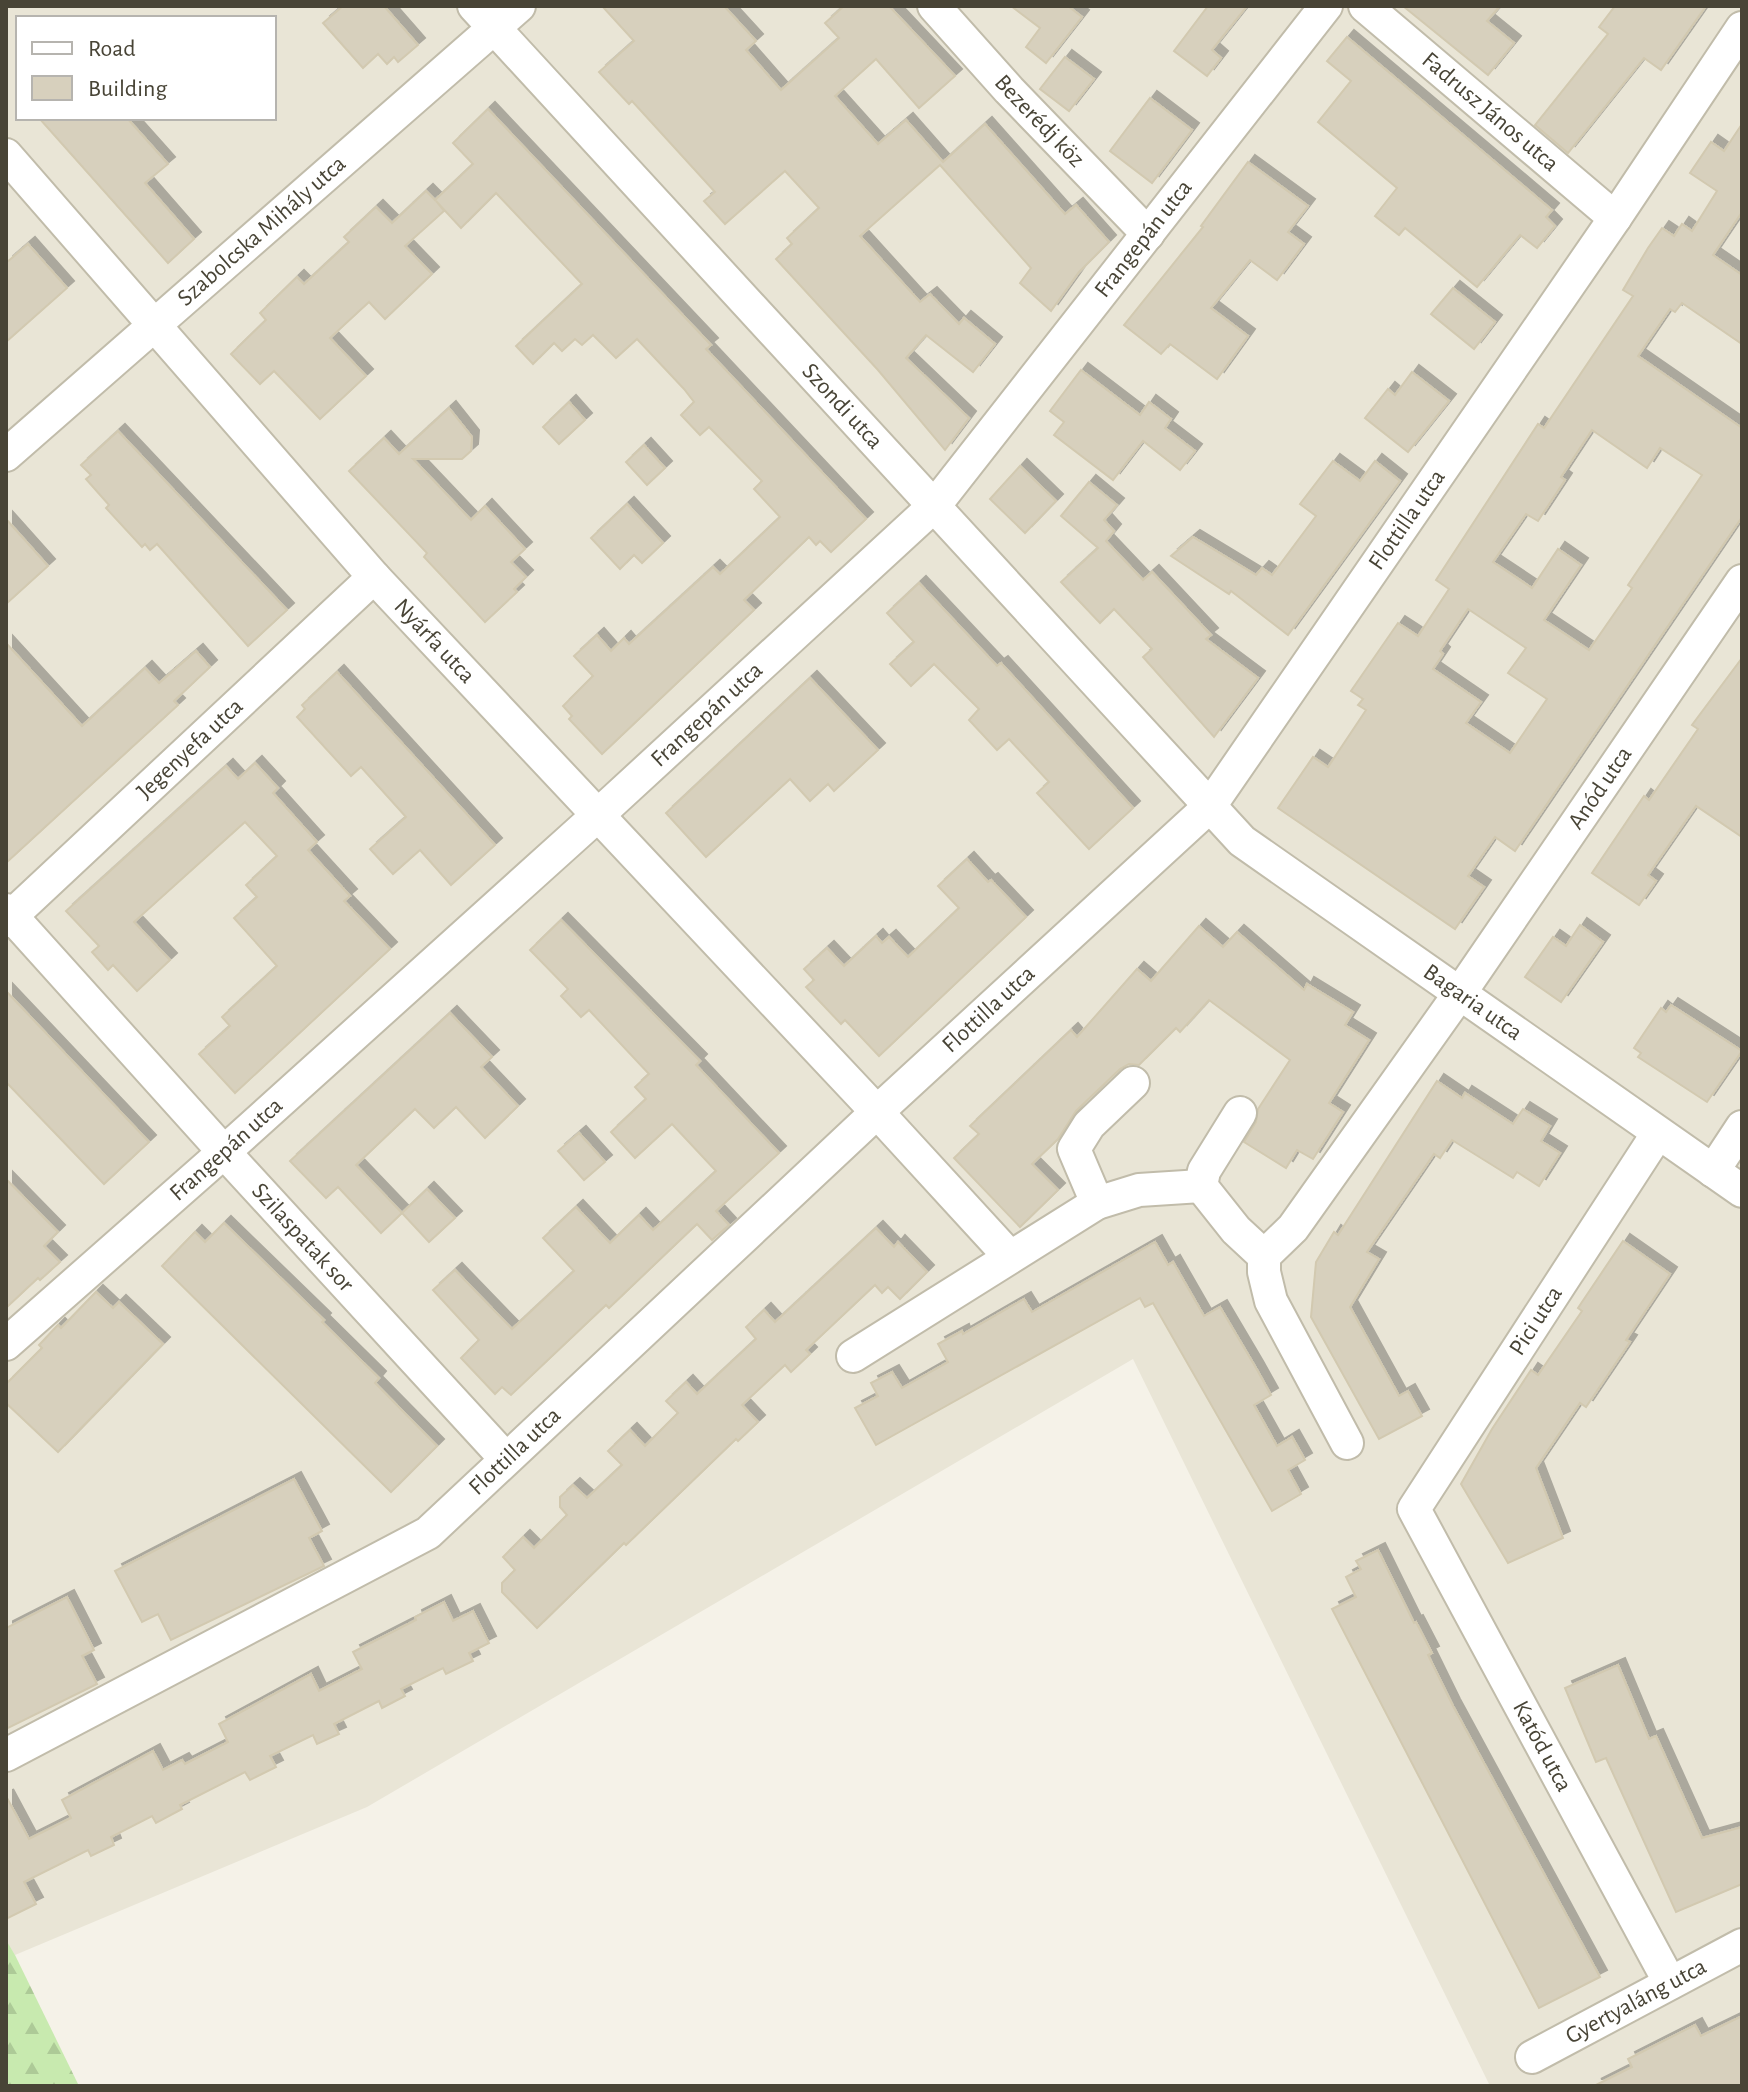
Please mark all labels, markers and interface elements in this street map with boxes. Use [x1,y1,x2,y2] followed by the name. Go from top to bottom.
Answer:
[16,16,276,120] legend
[88,37,136,61] text: Road
[1417,48,1563,176] street label: Fadrusz János utca
[990,70,1089,172] street label: Bezerédj köz
[88,77,167,101] text: Building
[173,152,350,311] street label: Szabolcska Mihály utca
[1090,175,1197,302] street label: Frangepán utca
[797,359,887,454] street label: Szondi utca
[1364,465,1450,574] street label: Flottilla utca
[389,594,479,688] street label: Nyárfa utca
[647,658,767,772] street label: Frangepán utca
[132,694,248,804] street label: Jegenyefa utca
[1564,742,1637,833] street label: Anód utca
[1419,960,1526,1045] street label: Bagaria utca
[938,961,1039,1057] street label: Flottilla utca
[165,1093,287,1206] street label: Frangepán utca
[247,1179,358,1297] street label: Szilaspatak sor
[1505,1282,1567,1360] street label: Pici utca
[464,1403,565,1500] street label: Flottilla utca
[1508,1697,1576,1796] street label: Katód utca
[1562,1954,1711,2049] street label: Gyertyaláng utca

